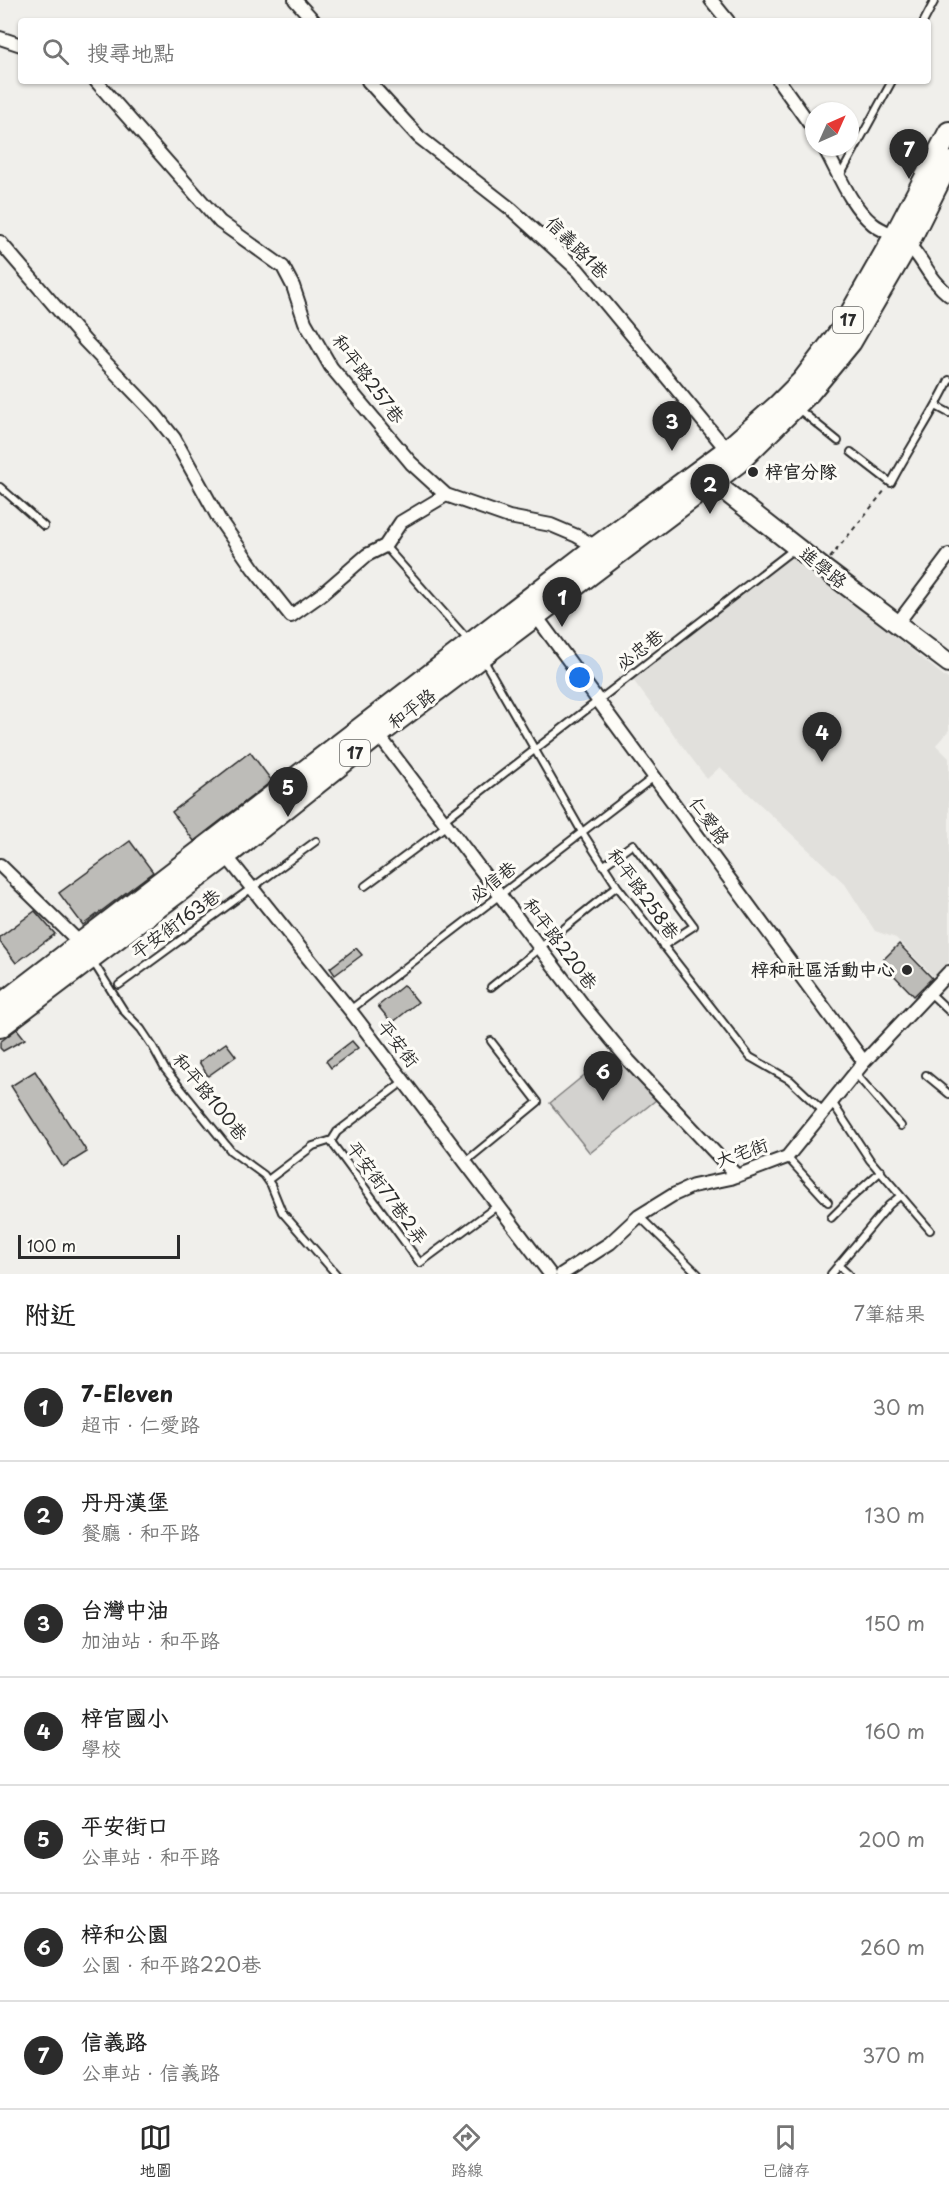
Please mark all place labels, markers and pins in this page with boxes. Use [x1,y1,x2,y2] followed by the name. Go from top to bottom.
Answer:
[890,130,928,179] pin: 7
[652,402,692,451] pin: 3
[765,457,837,484] place label: 梓官分隊
[690,464,730,514] pin: 2
[746,465,760,479] marker: 梓官分隊
[542,578,582,627] pin: 1
[802,712,842,762] pin: 4
[268,768,308,817] pin: 5
[751,955,895,982] place label: 梓和社區活動中心
[900,963,914,977] marker: 梓和社區活動中心
[584,1052,622,1101] pin: 6

